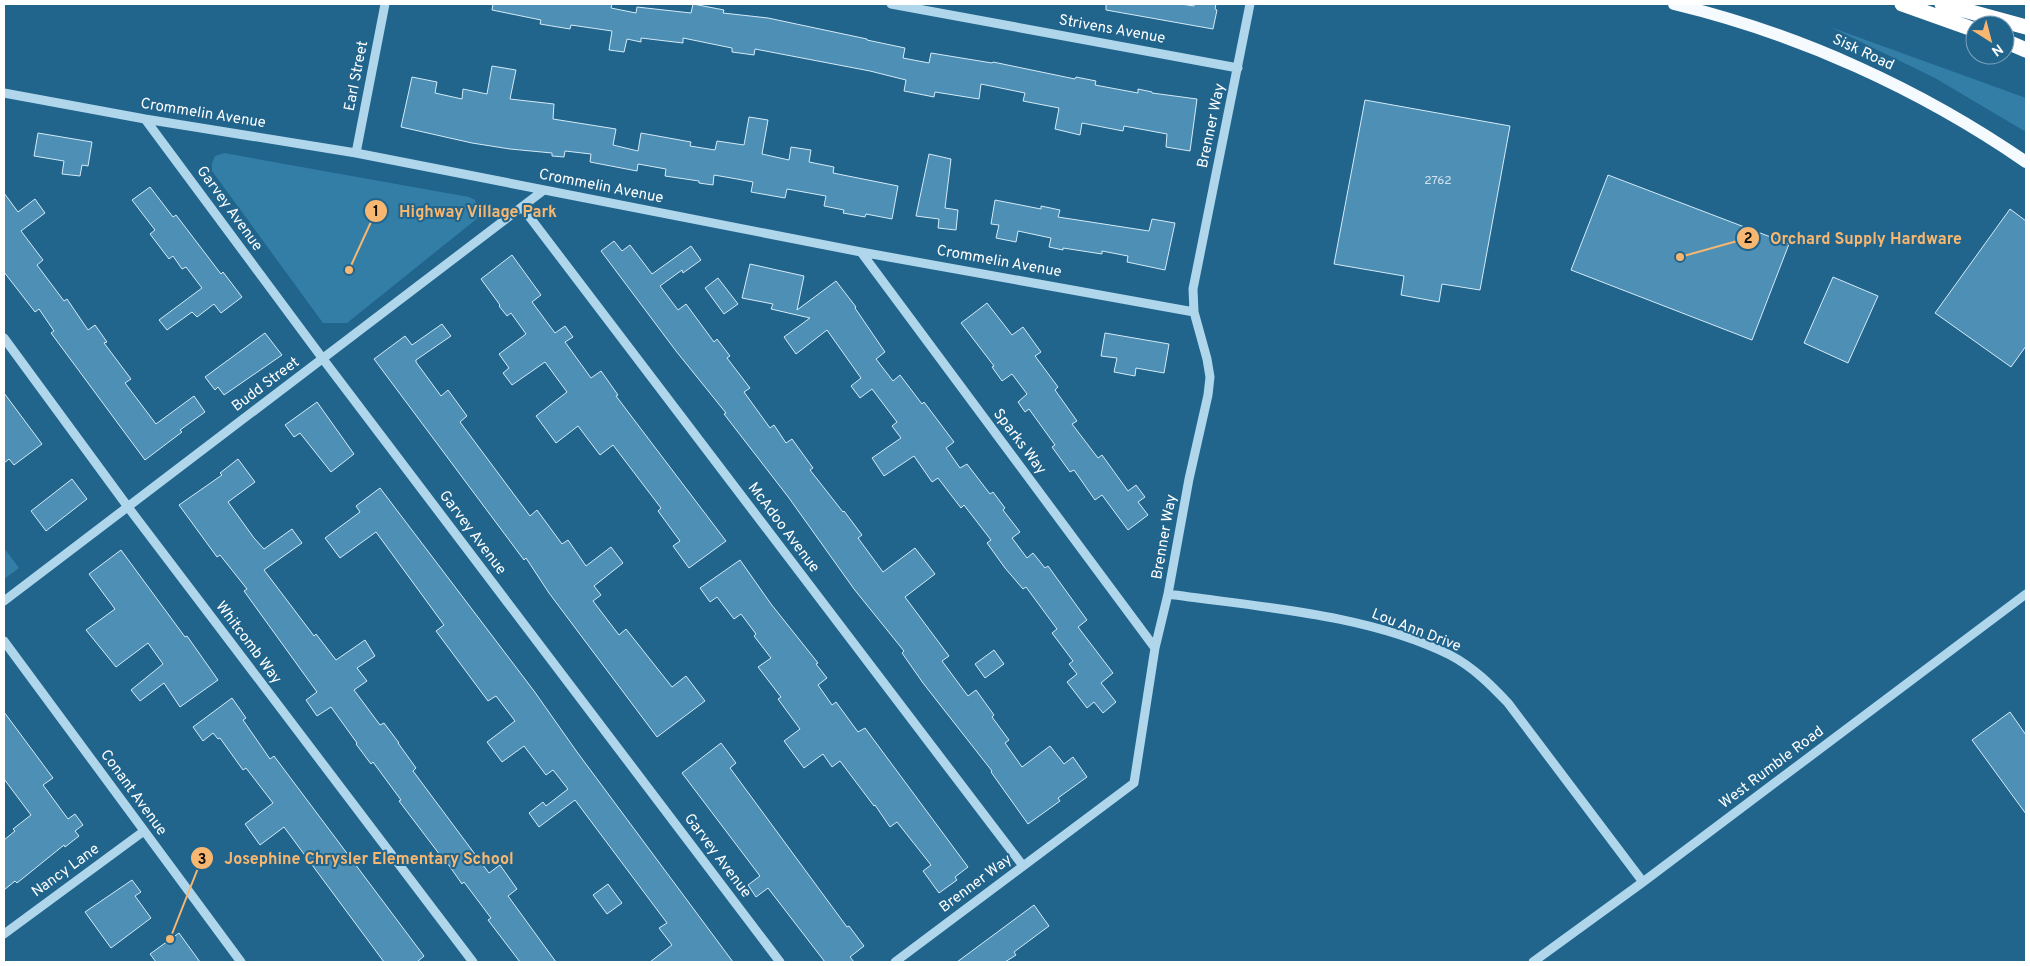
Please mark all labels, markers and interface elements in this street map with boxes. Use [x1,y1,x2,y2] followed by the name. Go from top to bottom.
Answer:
[1057,11,1167,49] street label: Strivens Avenue
[1965,15,2015,65] north arrow
[1829,30,1897,76] street label: Sisk Road
[341,39,373,113] street label: Earl Street
[1988,39,2006,59] text: N
[1194,82,1230,170] street label: Brenner Way
[139,95,267,133] street label: Crommelin Avenue
[192,163,266,255] street label: Garvey Avenue
[537,166,665,208] street label: Crommelin Avenue
[1424,173,1452,189] house number: 2762
[363,196,567,227] callout: Highway Village Park
[373,203,379,222] text: 1
[399,203,557,223] text: Highway Village Park
[1735,223,1972,254] callout: Orchard Supply Hardware
[1743,230,1753,249] text: 2
[1770,230,1962,250] text: Orchard Supply Hardware
[935,242,1063,282] street label: Crommelin Avenue
[228,353,304,417] street label: Budd Street
[988,405,1050,479] street label: Sparks Way
[743,479,823,577] street label: McAdoo Avenue
[434,487,510,579] street label: Garvey Avenue
[1148,493,1182,581] street label: Brenner Way
[211,598,285,688] street label: Whitcomb Way
[1368,605,1464,657] street label: Lou Ann Drive
[1716,723,1828,813] street label: West Rumble Road
[95,746,171,840] street label: Conant Avenue
[679,810,755,902] street label: Garvey Avenue
[28,840,104,902] street label: Nancy Lane
[189,843,524,874] callout: Josephine Chrysler Elementary School
[224,850,514,870] text: Josephine Chrysler Elementary School
[936,850,1016,918] street label: Brenner Way
[198,851,207,870] text: 3

